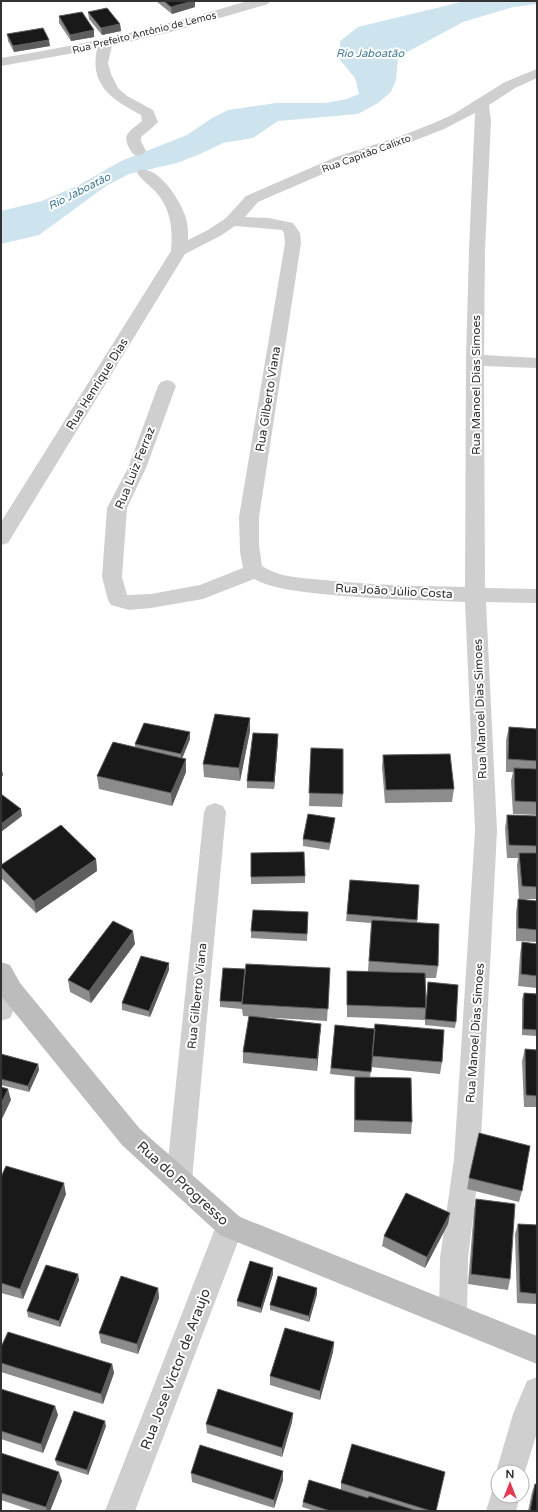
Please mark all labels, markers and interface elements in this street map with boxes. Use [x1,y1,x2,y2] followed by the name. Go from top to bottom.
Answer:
[71,9,218,57] street label: Rua Prefeito Antônio de Lemos
[336,47,405,60] water label: Rio Jaboatão
[320,132,412,176] street label: Rua Capitão Calixto
[46,170,114,213] water label: Rio Jaboatão
[469,315,483,455] street label: Rua Manoel Dias Simoes
[63,335,131,432] street label: Rua Henrique Dias
[253,345,283,453] street label: Rua Gilberto Viana
[112,425,158,511] street label: Rua Luiz Ferraz
[335,581,453,601] street label: Rua João Júlio Costa
[471,638,489,779] street label: Rua Manoel Dias Simoes
[184,942,210,1050] street label: Rua Gilberto Viana
[463,962,487,1103] street label: Rua Manoel Dias Simoes
[133,1138,232,1229] street label: Rua do Progresso
[137,1286,214,1452] street label: Rua Jose Victor de Araujo
[490,1464,530,1504] north arrow
[506,1468,514,1481] text: N

